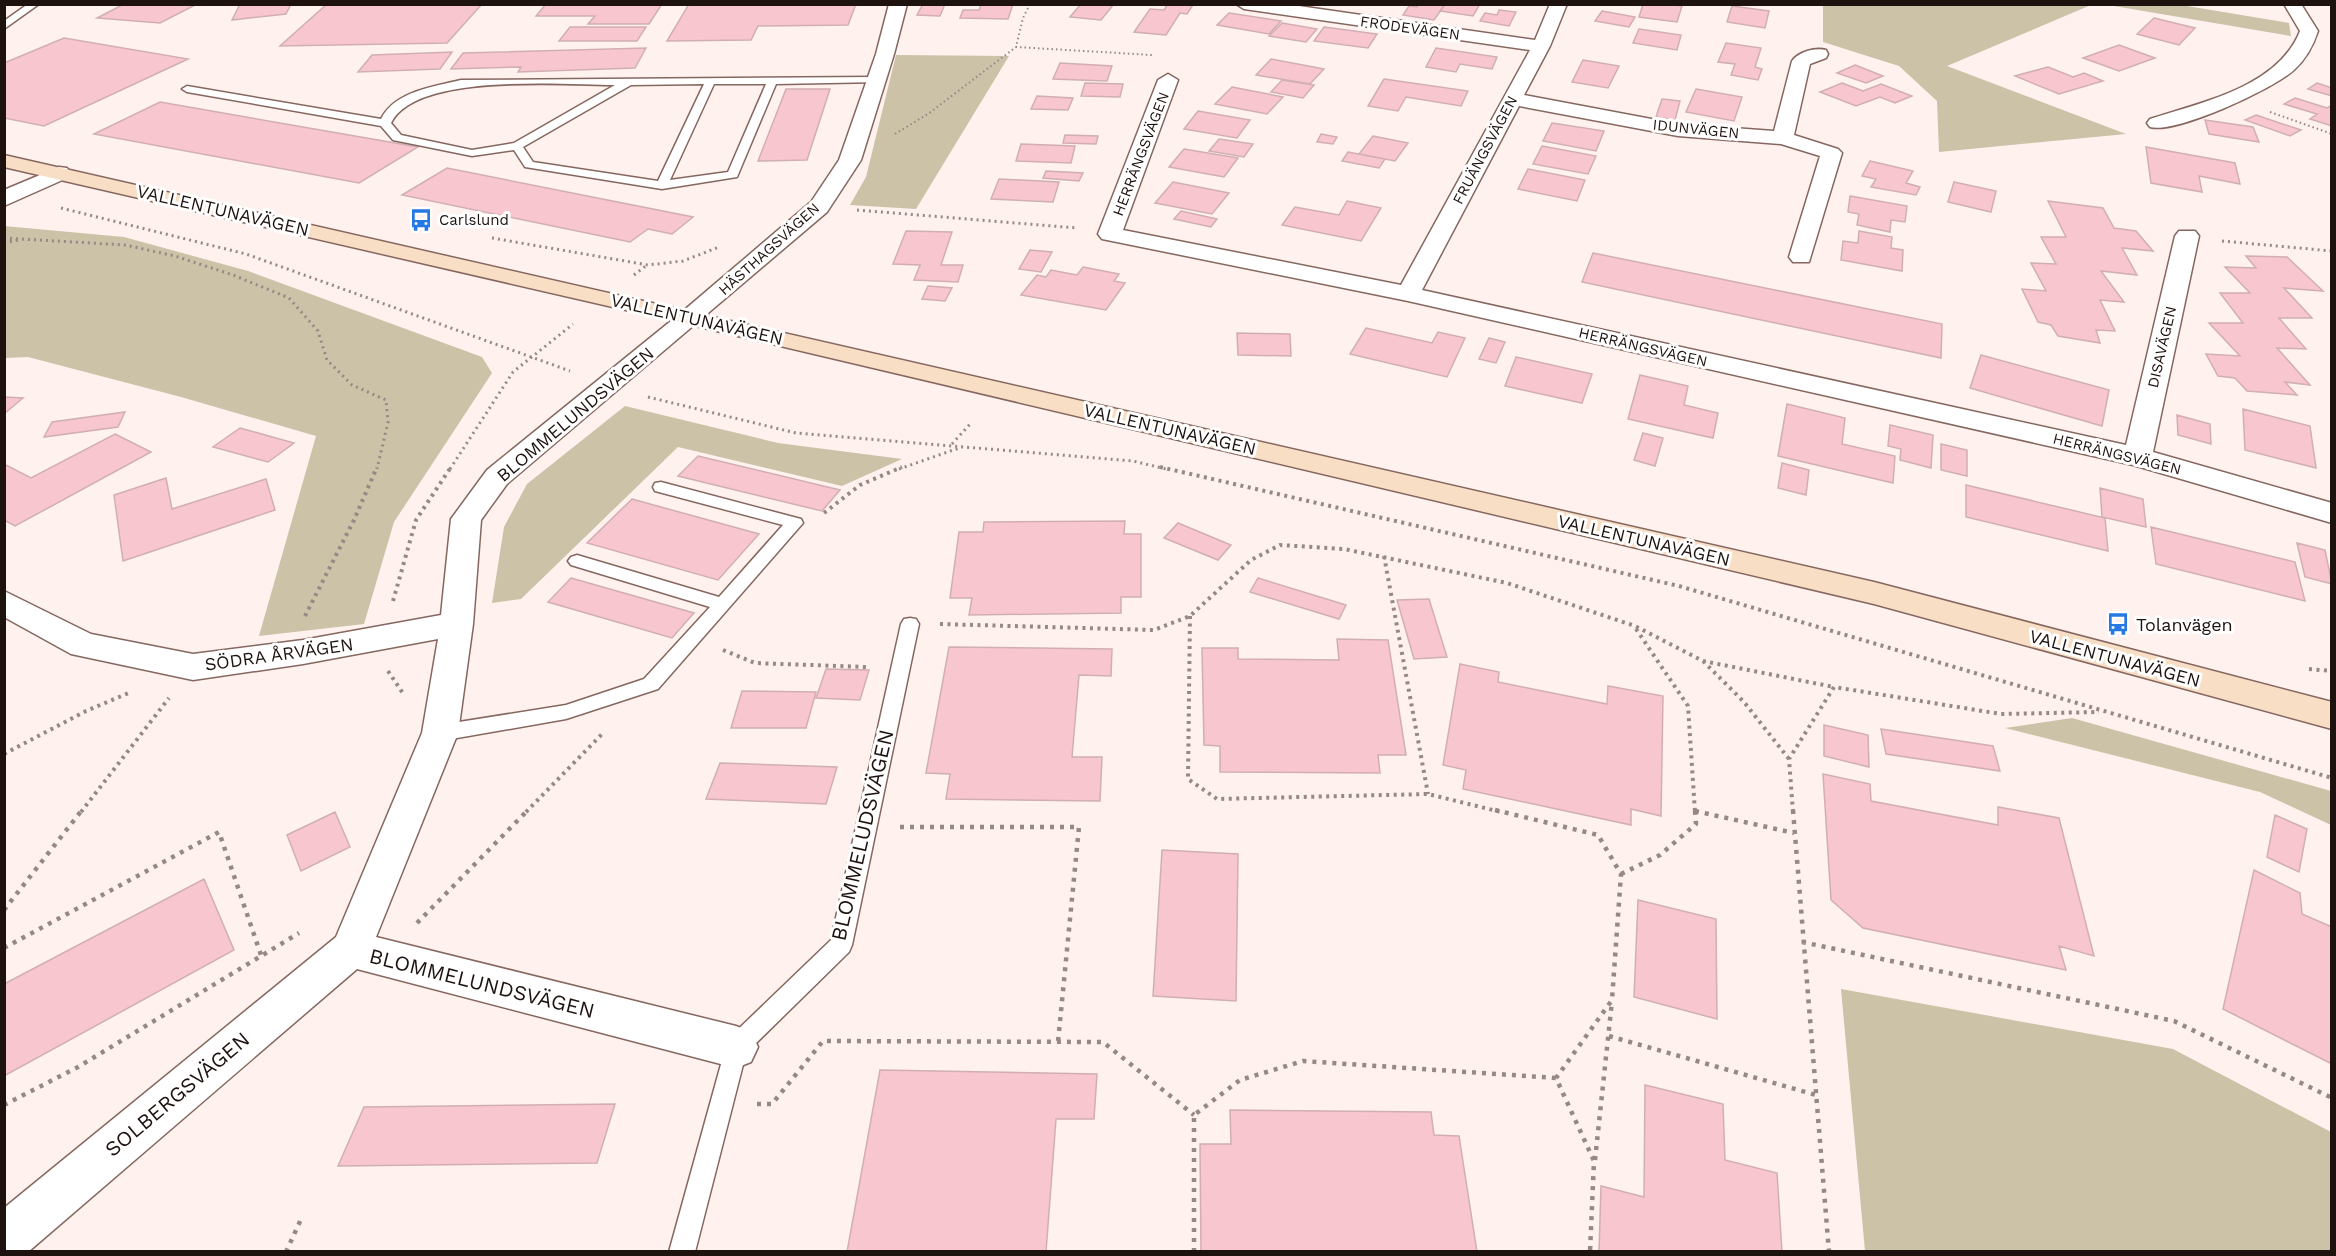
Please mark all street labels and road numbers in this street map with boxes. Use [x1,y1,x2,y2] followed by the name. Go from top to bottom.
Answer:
[1359,12,1461,44] street label: FRODEVÄGEN
[1109,89,1173,219] street label: HERRÄNGSVÄGEN
[1449,93,1521,207] street label: FRUÄNGSVÄGEN
[1652,116,1740,142] street label: IDUNVÄGEN
[135,180,311,240] street label: VALLENTUNAVÄGEN
[715,199,823,299] street label: HÄSTHAGSVÄGEN
[609,289,785,349] street label: VALLENTUNAVÄGEN
[2144,304,2180,390] street label: DISAVÄGEN
[1577,323,1709,371] street label: HERRÄNGSVÄGEN
[492,342,658,486] street label: BLOMMELUNDSVÄGEN
[1082,399,1258,459] street label: VALLENTUNAVÄGEN
[2051,429,2183,479] street label: HERRÄNGSVÄGEN
[1556,510,1732,570] street label: VALLENTUNAVÄGEN
[2027,625,2203,691] street label: VALLENTUNAVÄGEN
[203,633,355,675] street label: SÖDRA ÅRVÄGEN
[826,727,898,943] street label: BLOMMELUDSVÄGEN
[367,943,597,1023] street label: BLOMMELUNDSVÄGEN
[100,1026,254,1162] street label: SOLBERGSVÄGEN

